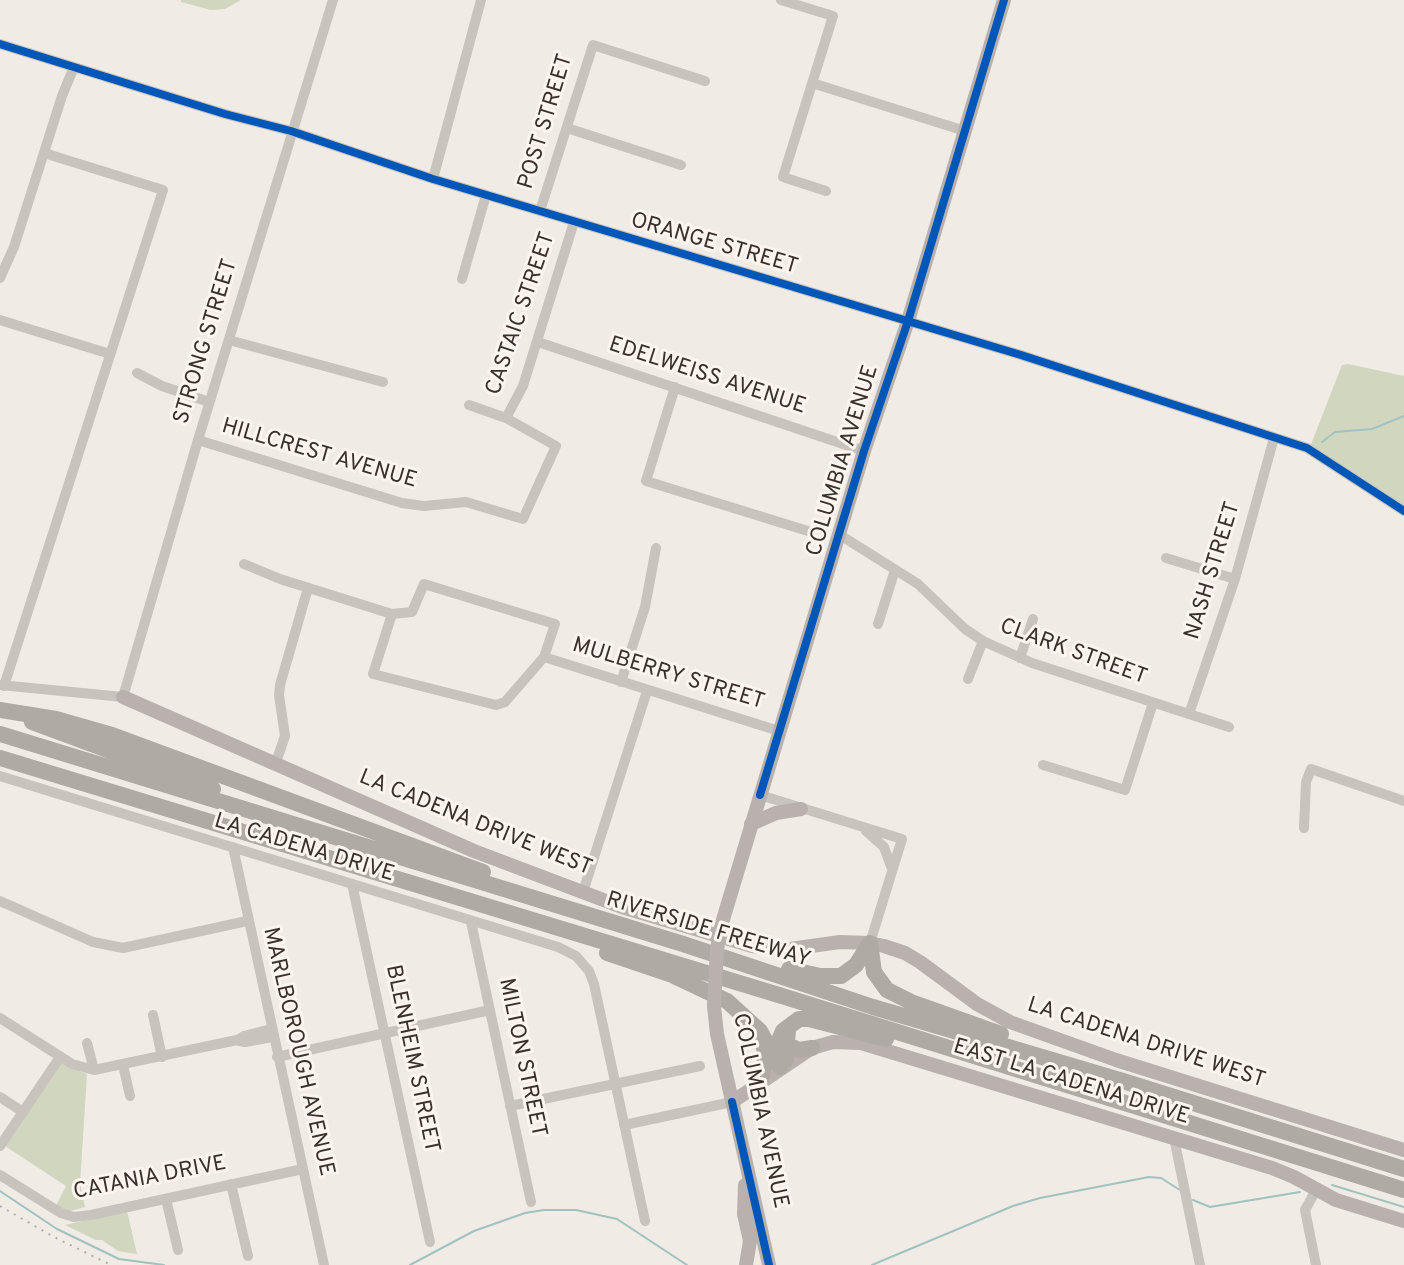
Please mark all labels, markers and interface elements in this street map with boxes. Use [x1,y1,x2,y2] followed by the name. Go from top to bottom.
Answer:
[514,51,580,193] street label: POST STREET
[627,209,801,281] street label: ORANGE STREET
[482,229,562,399] street label: CASTAIC STREET
[169,256,245,428] street label: STRONG STREET
[605,333,809,421] street label: EDELWEISS AVENUE
[802,362,886,560] street label: COLUMBIA AVENUE
[218,414,420,496] street label: HILLCREST AVENUE
[1181,499,1247,643] street label: NASH STREET
[996,614,1150,692] street label: CLARK STREET
[569,633,767,717] street label: MULBERRY STREET
[355,765,595,883] street label: LA CADENA DRIVE WEST
[211,809,397,889] street label: LA CADENA DRIVE
[603,887,813,975] street label: RIVERSIDE FREEWAY
[256,925,338,1179] street label: MARLBOROUGH AVENUE
[378,963,444,1155] street label: BLENHEIM STREET
[491,976,551,1140] street label: MILTON STREET
[1024,993,1268,1095] street label: LA CADENA DRIVE WEST
[725,1011,793,1211] street label: COLUMBIA AVENUE
[950,1034,1192,1132] street label: EAST LA CADENA DRIVE
[71,1151,229,1207] street label: CATANIA DRIVE

